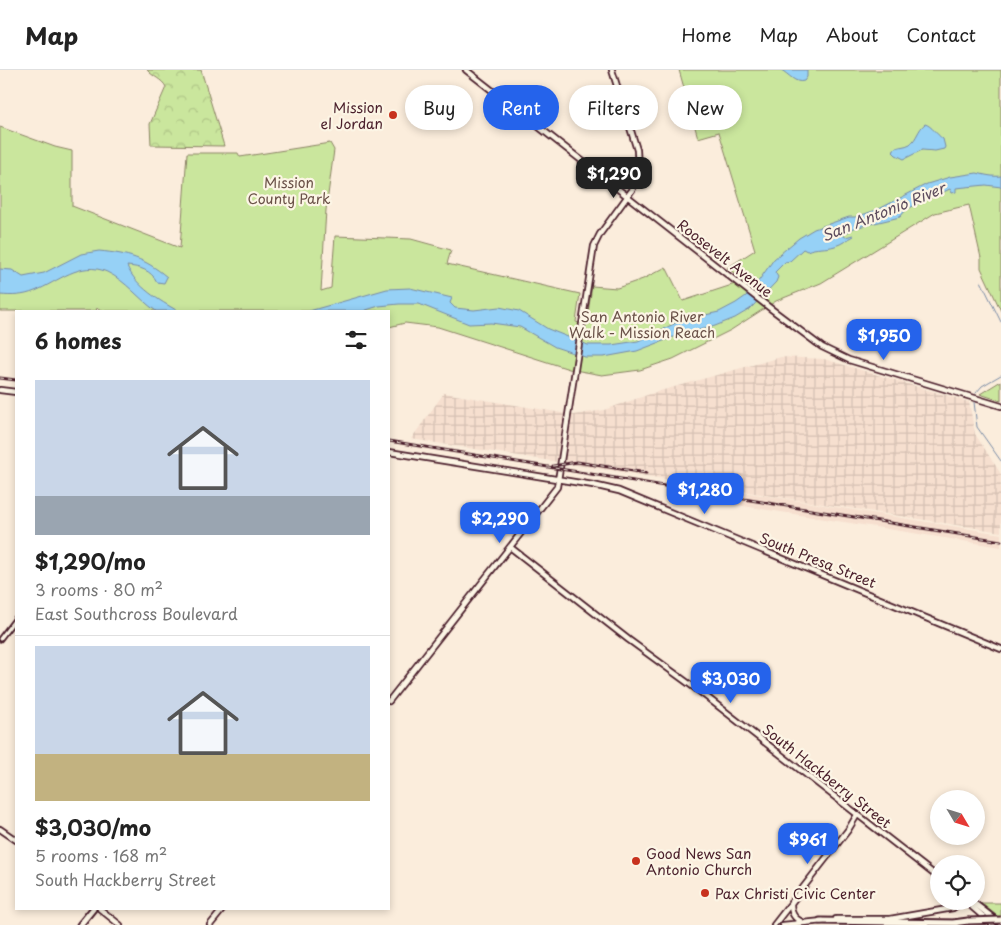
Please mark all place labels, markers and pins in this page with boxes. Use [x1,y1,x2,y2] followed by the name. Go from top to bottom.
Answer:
[321,97,383,134] place label: Mission el Jordan
[387,109,399,121] marker: Mission el Jordan
[573,156,655,199] pin: $1,290
[843,318,925,361] pin: $1,950
[664,472,746,515] pin: $1,280
[459,502,541,544] pin: $2,290
[690,662,772,704] pin: $3,030
[778,822,838,865] pin: $961
[646,843,752,880] place label: Good News San Antonio Church
[630,855,642,867] marker: Good News San Antonio Church
[715,883,876,904] place label: Pax Christi Civic Center
[699,887,711,899] marker: Pax Christi Civic Center

